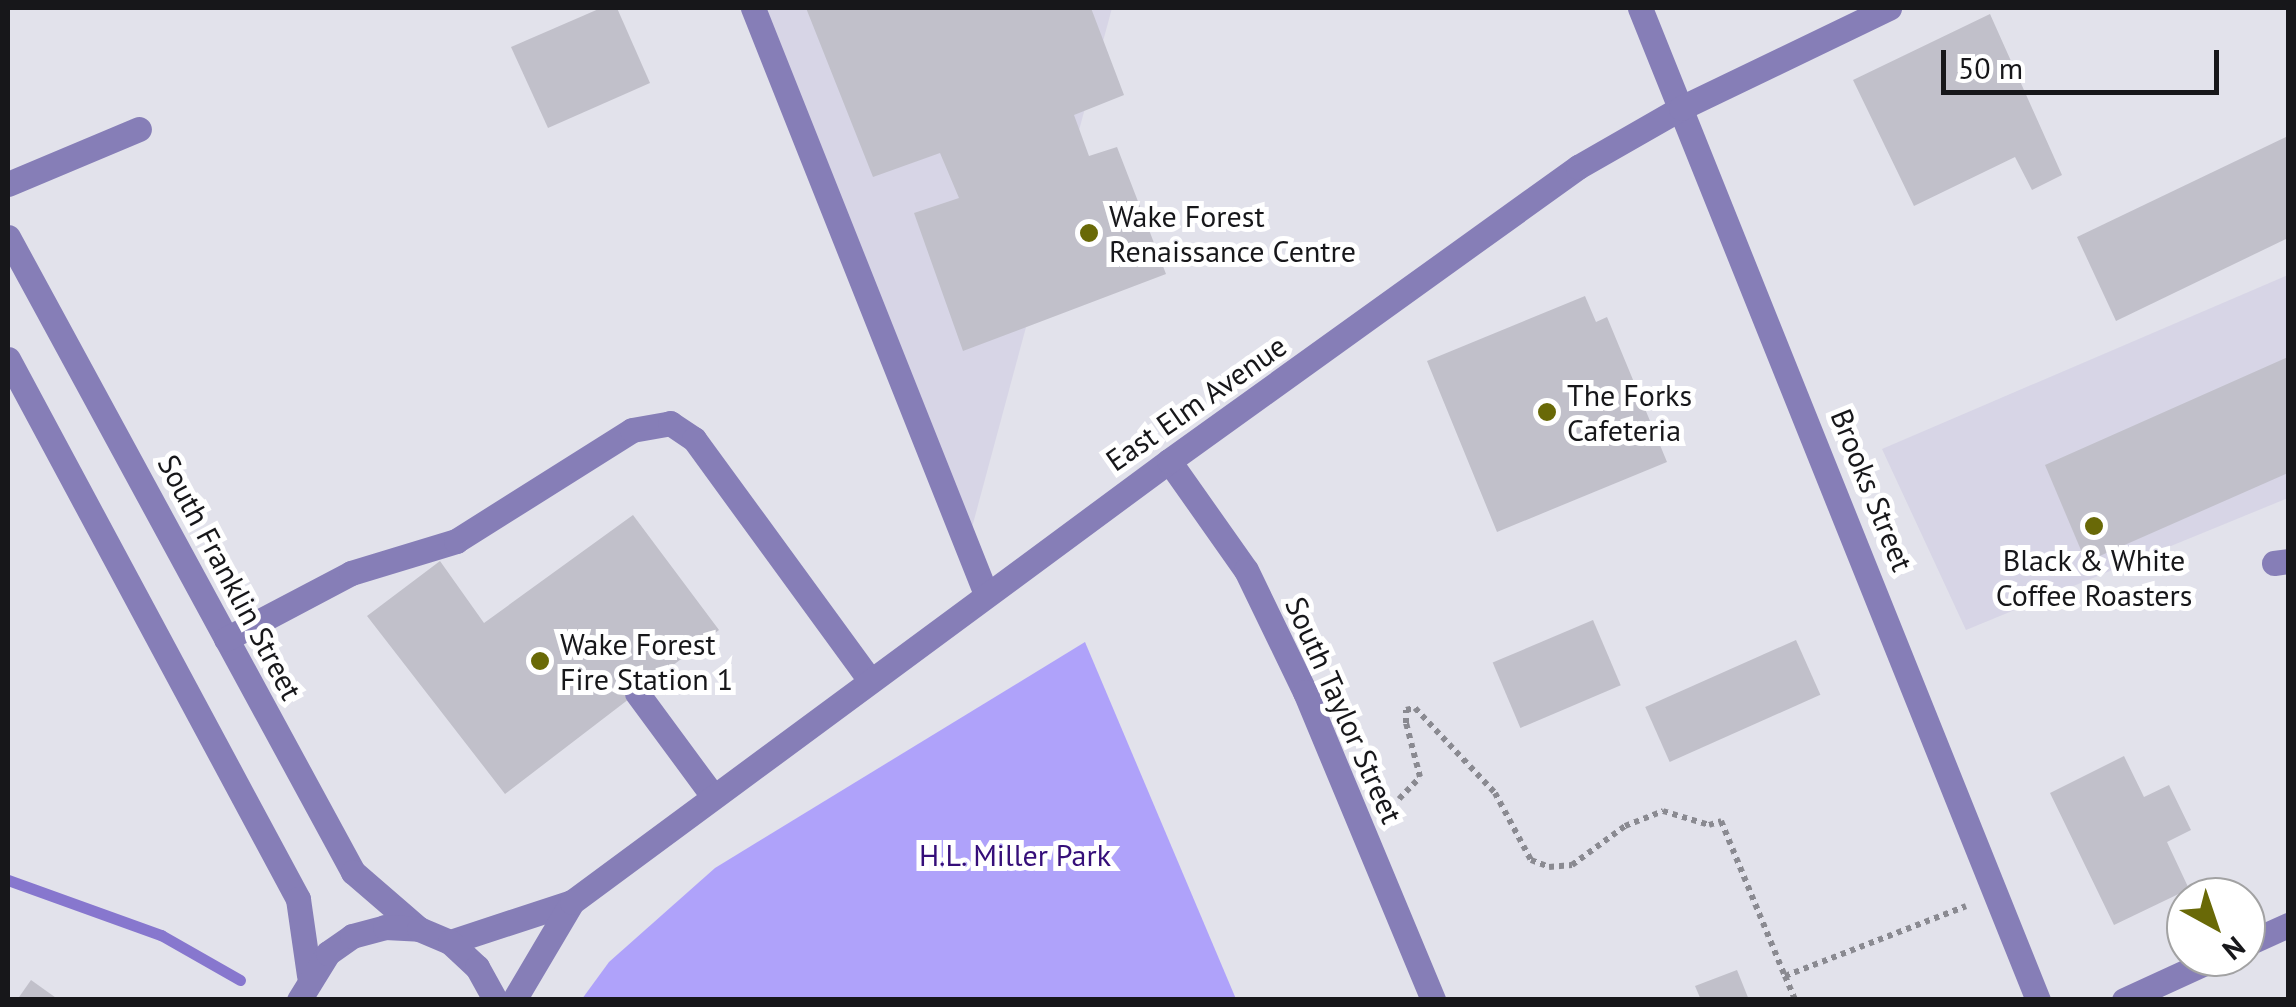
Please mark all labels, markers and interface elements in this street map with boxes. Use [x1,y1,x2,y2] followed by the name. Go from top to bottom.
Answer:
[1946,30,2224,92] scale bar
[1958,48,2023,87] text: 50 m
[1109,198,1356,268] place label: Wake Forest Renaissance Centre
[1078,222,1100,244] marker: Wake Forest Renaissance Centre
[1099,327,1293,479] street label: East Elm Avenue
[1567,377,1692,448] place label: The Forks Cafeteria
[1536,401,1558,423] marker: The Forks Cafeteria
[1823,404,1921,576] street label: Brooks Street
[150,448,310,706] street label: South Franklin Street
[2083,515,2105,537] marker: Black & White Coffee Roasters
[1996,542,2192,612] place label: Black & White Coffee Roasters
[1278,591,1410,829] street label: South Taylor Street
[560,626,733,696] place label: Wake Forest Fire Station 1
[529,650,551,672] marker: Wake Forest Fire Station 1
[918,837,1112,873] park label: H.L. Miller Park
[2166,877,2266,977] north arrow
[2215,929,2253,969] text: N

